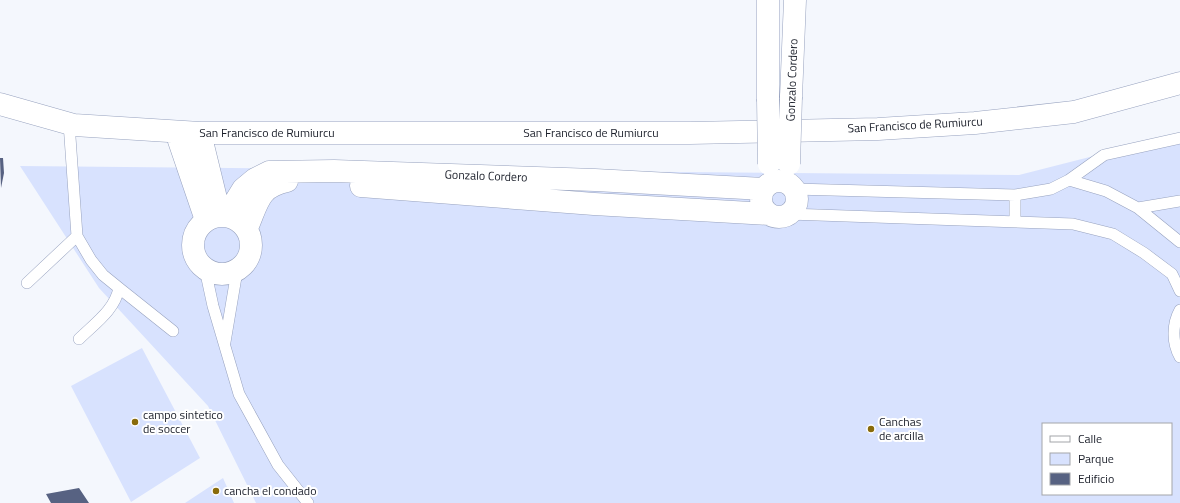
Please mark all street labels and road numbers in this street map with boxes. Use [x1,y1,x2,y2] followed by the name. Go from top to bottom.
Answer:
[781,38,802,122] street label: Gonzalo Cordero
[847,111,983,138] street label: San Francisco de Rumiurcu
[199,123,335,142] street label: San Francisco de Rumiurcu
[523,123,659,142] street label: San Francisco de Rumiurcu
[444,165,528,186] street label: Gonzalo Cordero

